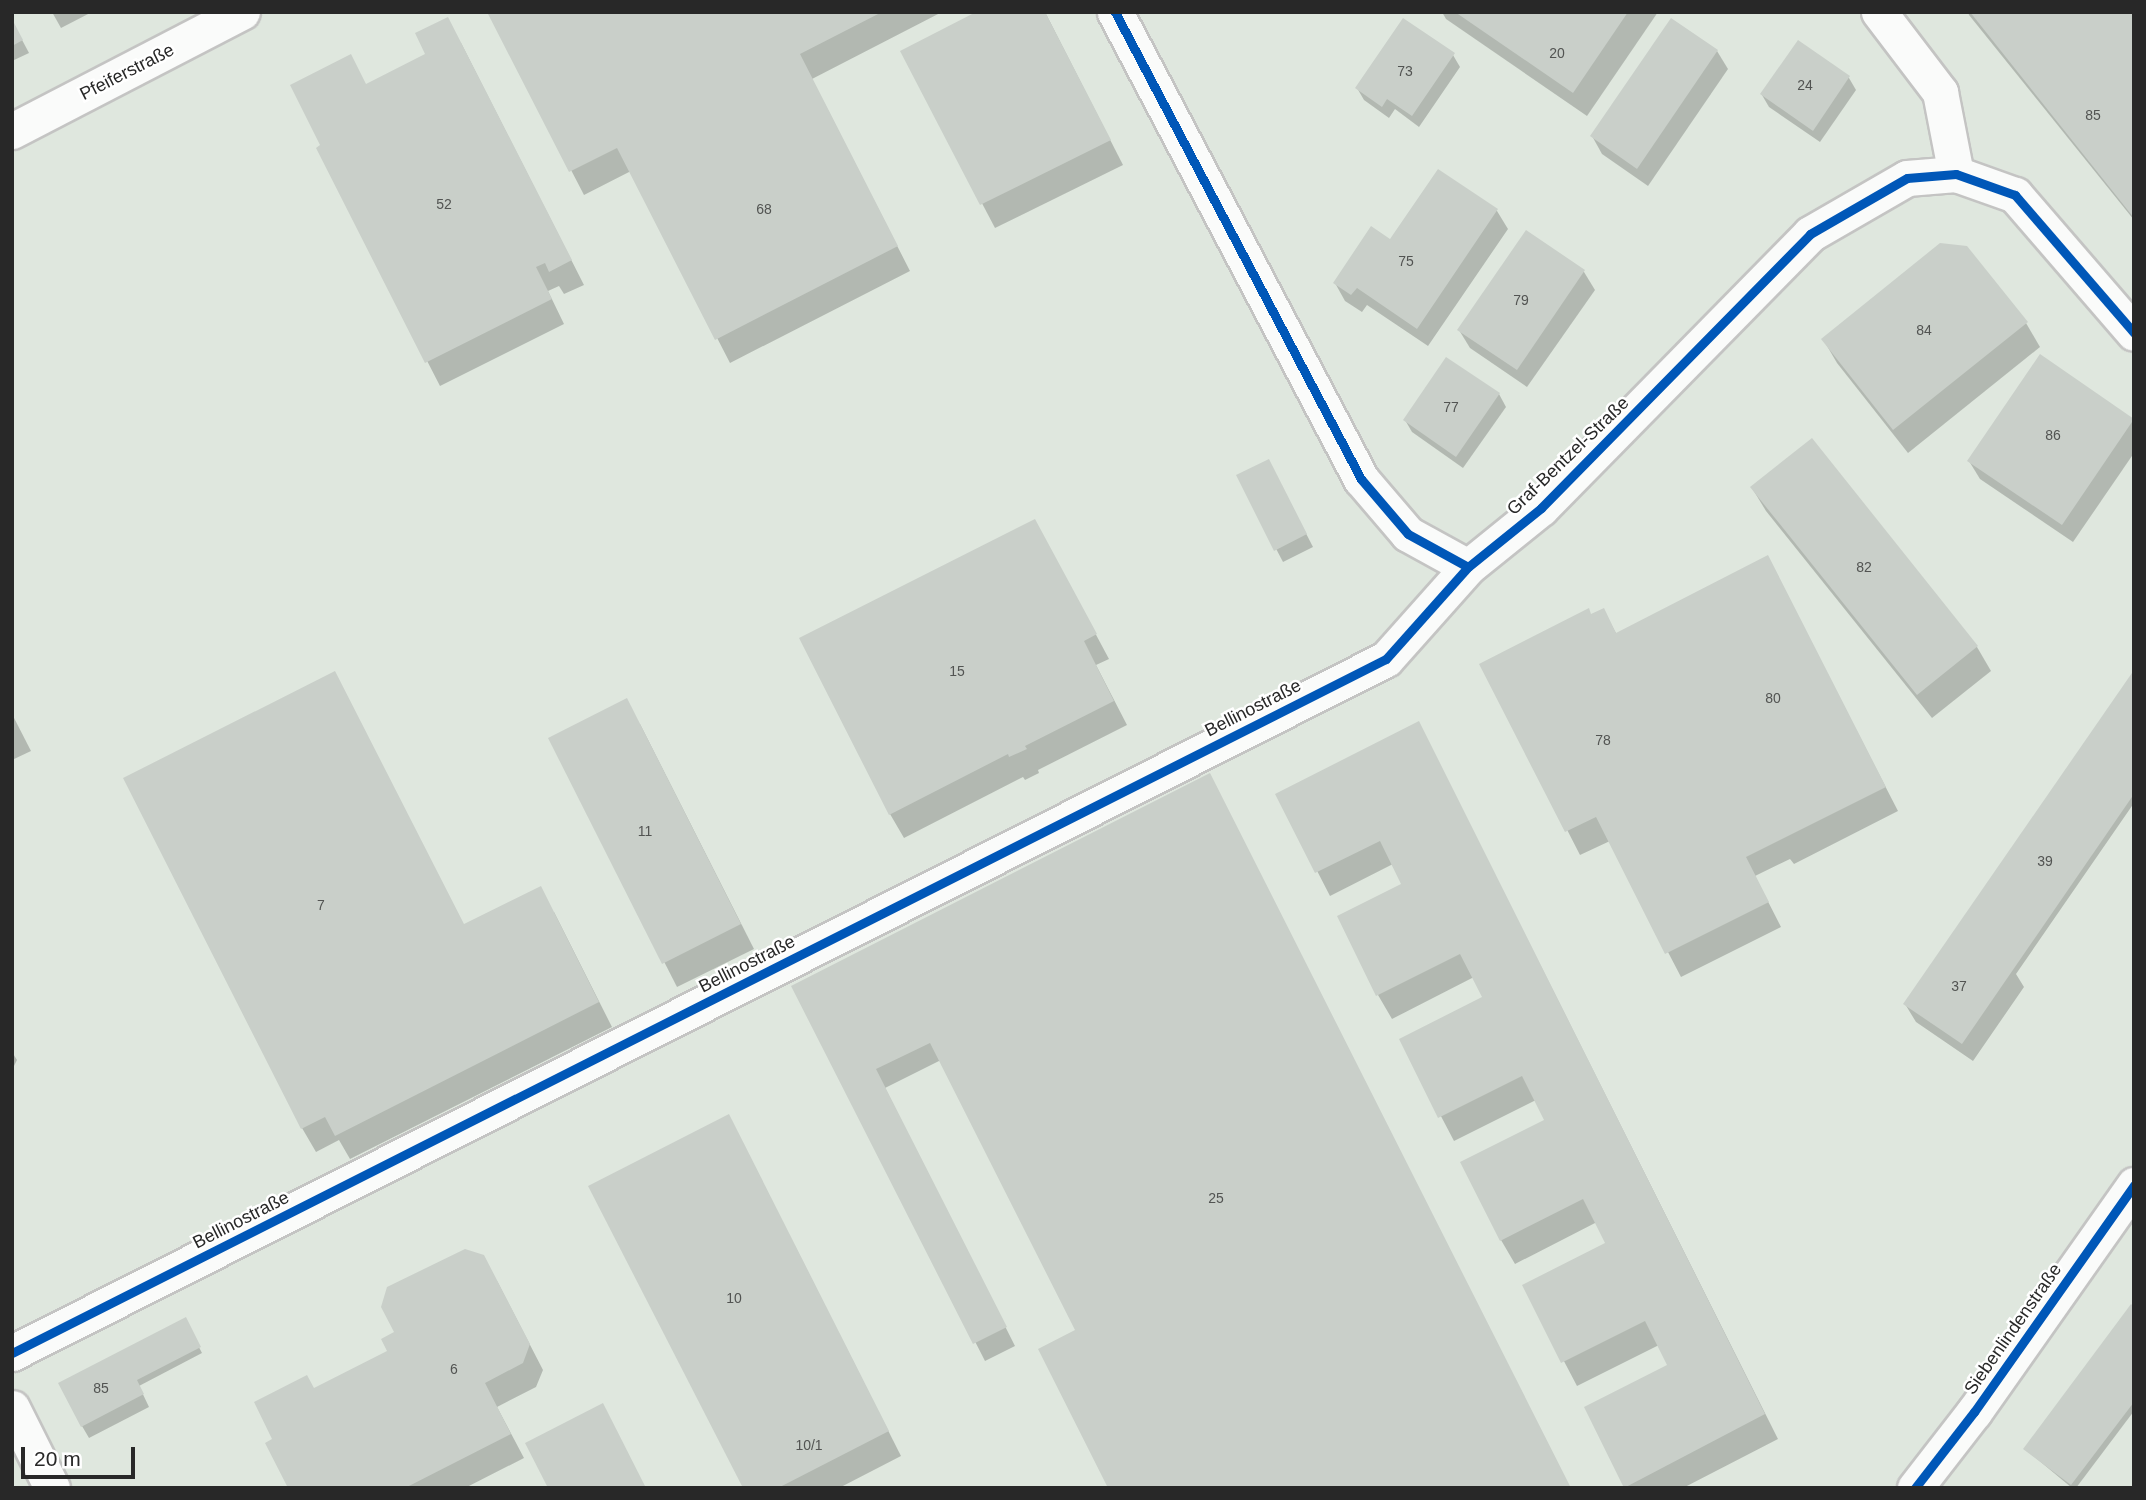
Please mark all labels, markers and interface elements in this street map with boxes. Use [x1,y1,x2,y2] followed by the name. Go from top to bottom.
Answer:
[76,39,178,105] street label: Pfeiferstraße
[1549,45,1565,61] house number: 20
[1397,63,1413,79] house number: 73
[1797,77,1813,93] house number: 24
[2085,107,2101,123] house number: 85
[436,196,452,212] house number: 52
[756,201,772,217] house number: 68
[1398,253,1414,269] house number: 75
[1513,292,1529,308] house number: 79
[1916,322,1932,338] house number: 84
[1503,392,1633,520] street label: Graf-Bentzel-Straße
[1443,399,1459,415] house number: 77
[2045,427,2061,443] house number: 86
[1856,559,1872,575] house number: 82
[949,663,965,679] house number: 15
[1201,675,1305,741] street label: Bellinostraße
[1765,690,1781,706] house number: 80
[1595,732,1611,748] house number: 78
[638,823,652,839] house number: 11
[2037,853,2053,869] house number: 39
[317,897,325,913] house number: 7
[695,931,799,997] street label: Bellinostraße
[1951,978,1967,994] house number: 37
[189,1187,293,1253] street label: Bellinostraße
[1208,1190,1224,1206] house number: 25
[1960,1259,2066,1399] street label: Siebenlindenstraße
[726,1290,742,1306] house number: 10
[450,1361,458,1377] house number: 6
[93,1380,109,1396] house number: 85
[24,1434,138,1478] scale bar
[795,1437,823,1453] house number: 10/1
[34,1447,81,1470] text: 20 m

